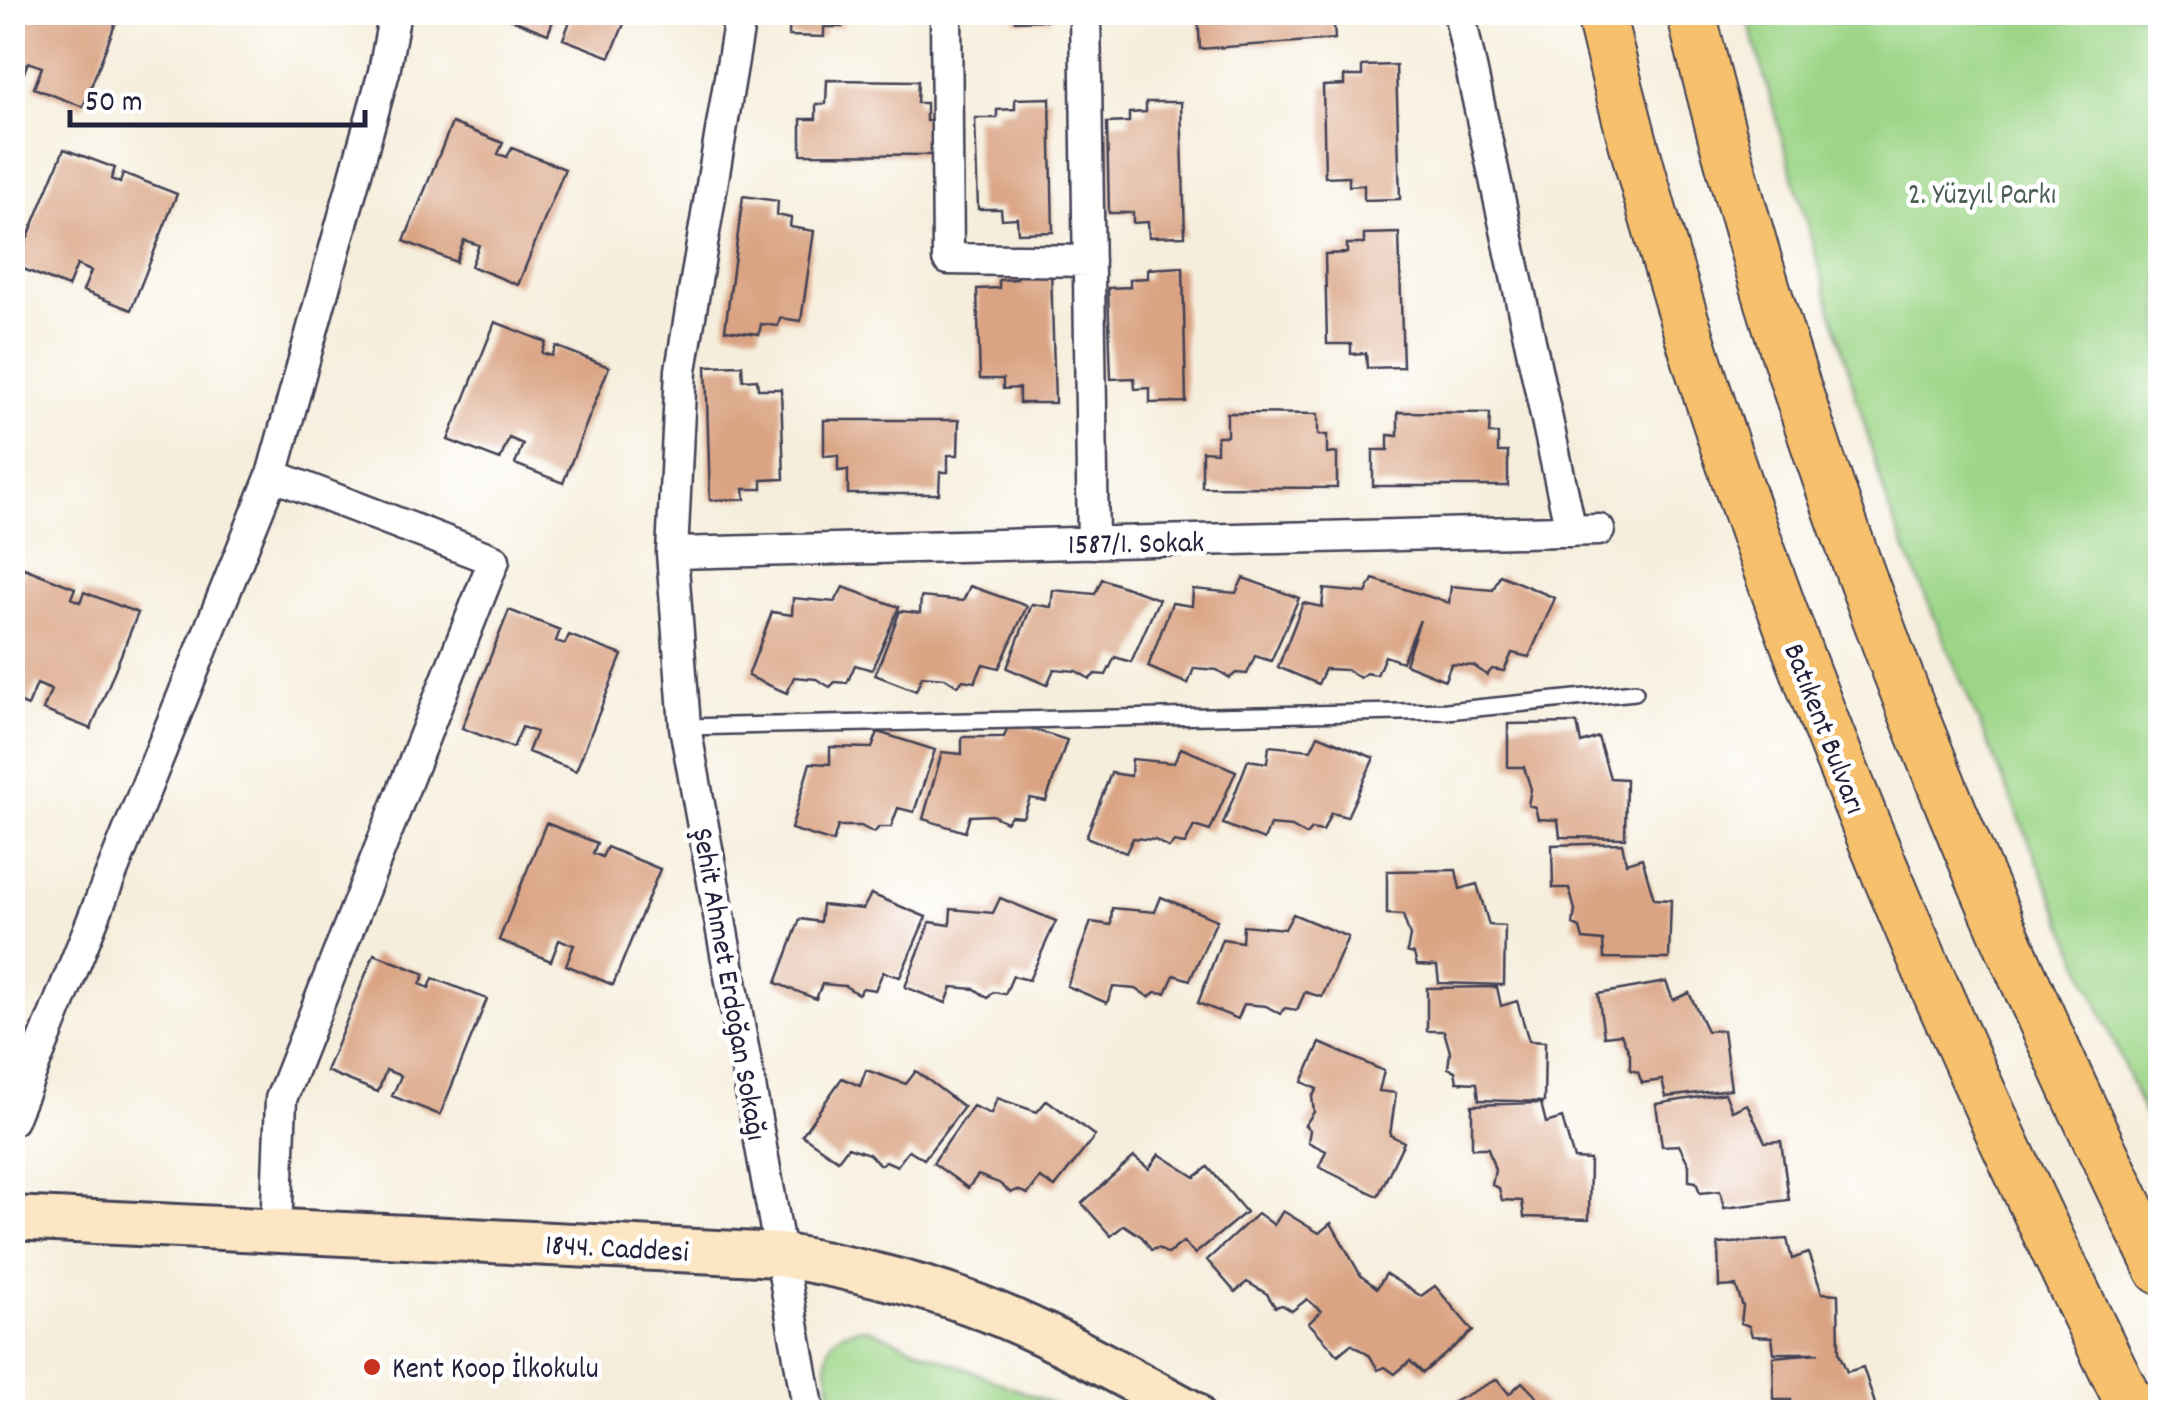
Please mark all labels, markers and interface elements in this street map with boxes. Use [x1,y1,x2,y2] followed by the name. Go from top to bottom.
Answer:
[70,65,365,127] scale bar
[85,83,143,126] text: 50 m
[1908,176,2056,219] park label: 2. Yüzyıl Parkı
[1068,524,1205,569] street label: 1587/1. Sokak
[1770,638,1874,821] street label: Batıkent Bulvarı
[678,825,775,1144] street label: Şehit Ahmet Erdoğan Sokağı
[544,1226,690,1277] street label: 1844. Caddesi
[392,1350,599,1393] place label: Kent Koop İlkokulu
[361,1356,383,1378] marker: Kent Koop İlkokulu

